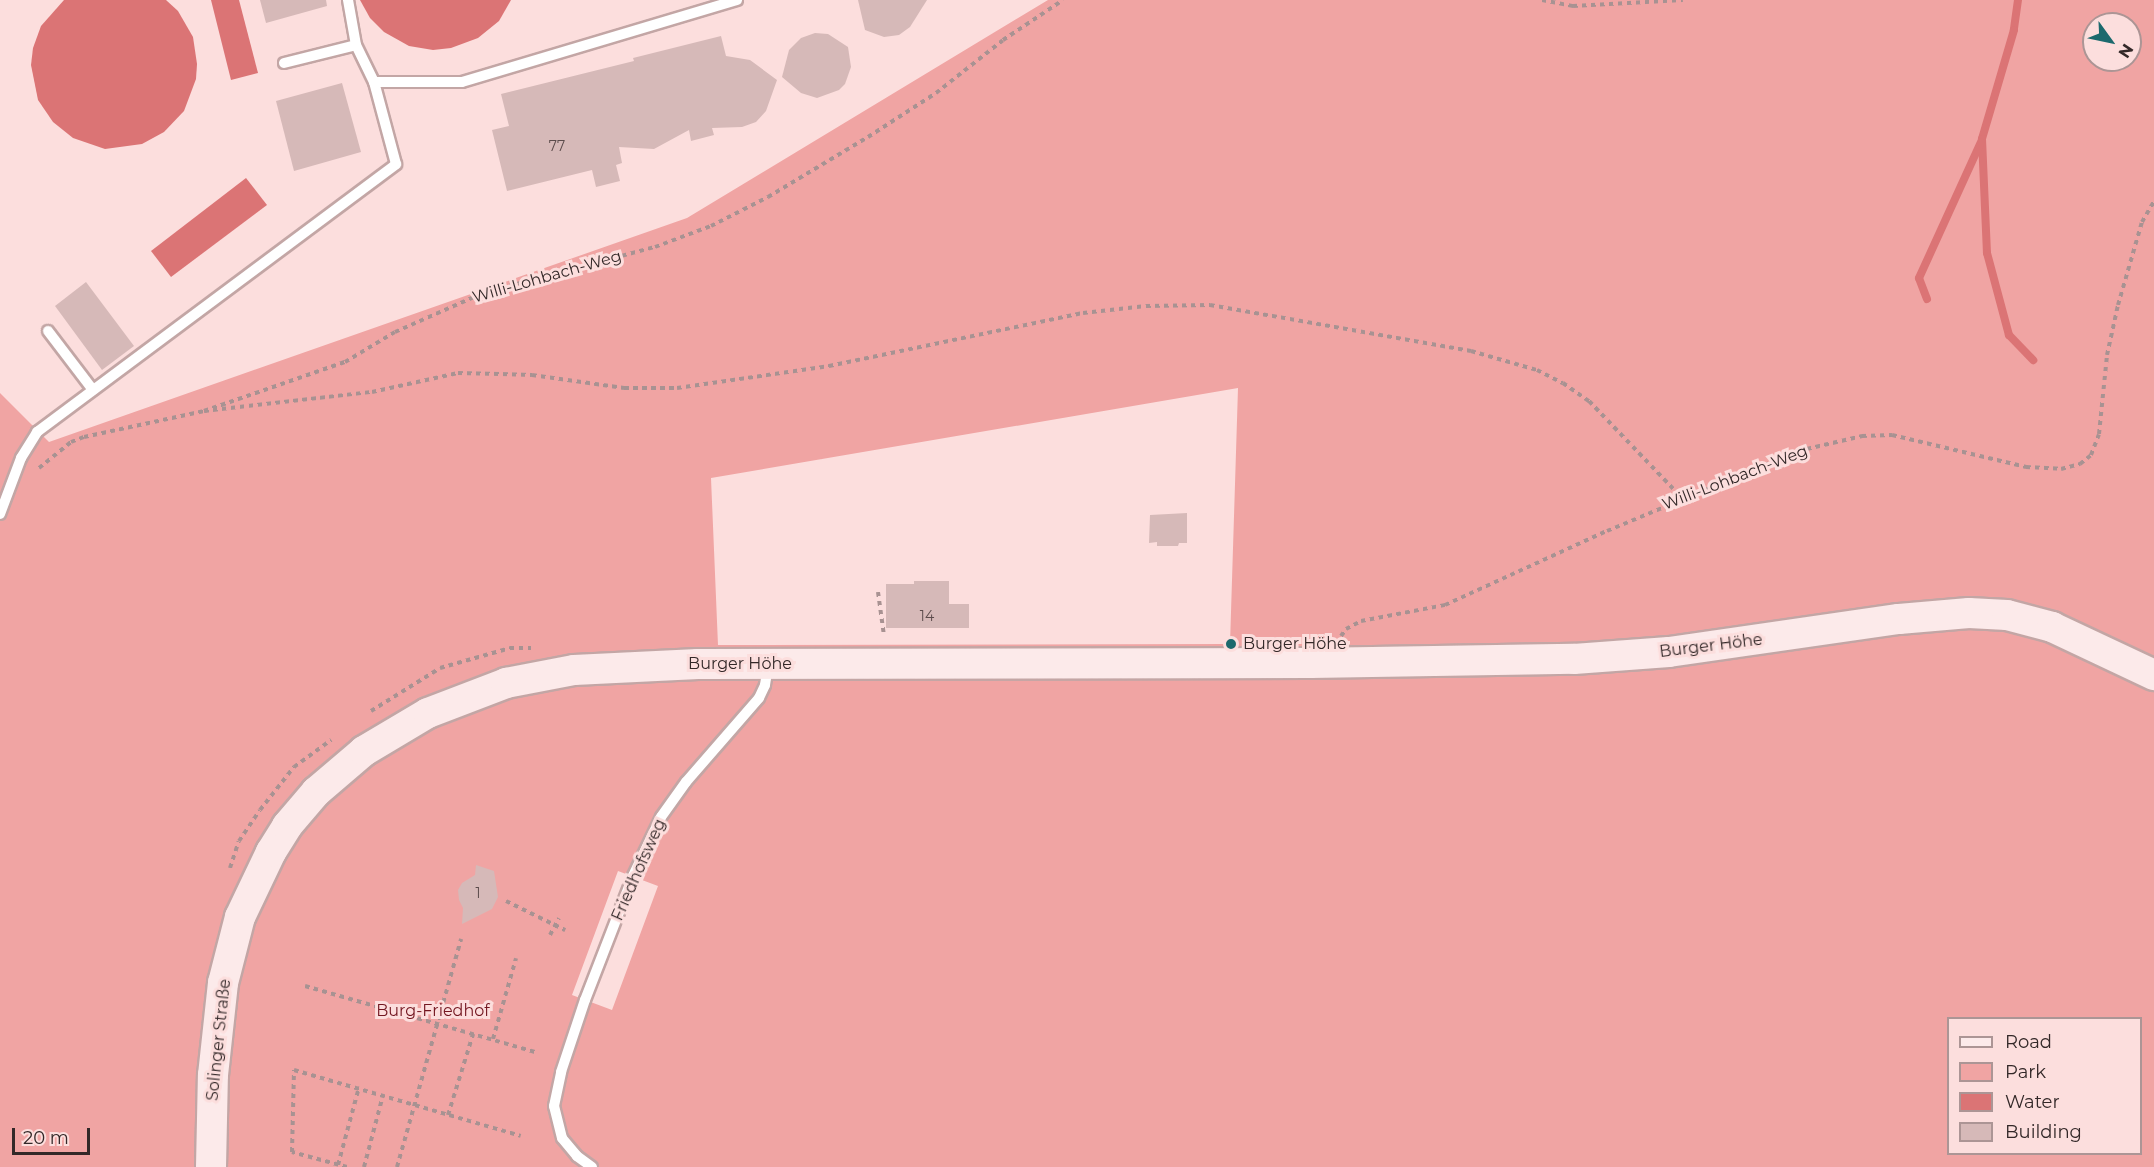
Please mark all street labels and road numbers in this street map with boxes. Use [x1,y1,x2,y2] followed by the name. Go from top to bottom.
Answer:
[470,247,624,307] street label: Willi-Lohbach-Weg
[1660,441,1810,515] street label: Willi-Lohbach-Weg
[1658,630,1764,662] street label: Burger Höhe
[688,654,792,674] street label: Burger Höhe
[608,816,670,924] street label: Friedhofsweg
[203,978,235,1102] street label: Solinger Straße

